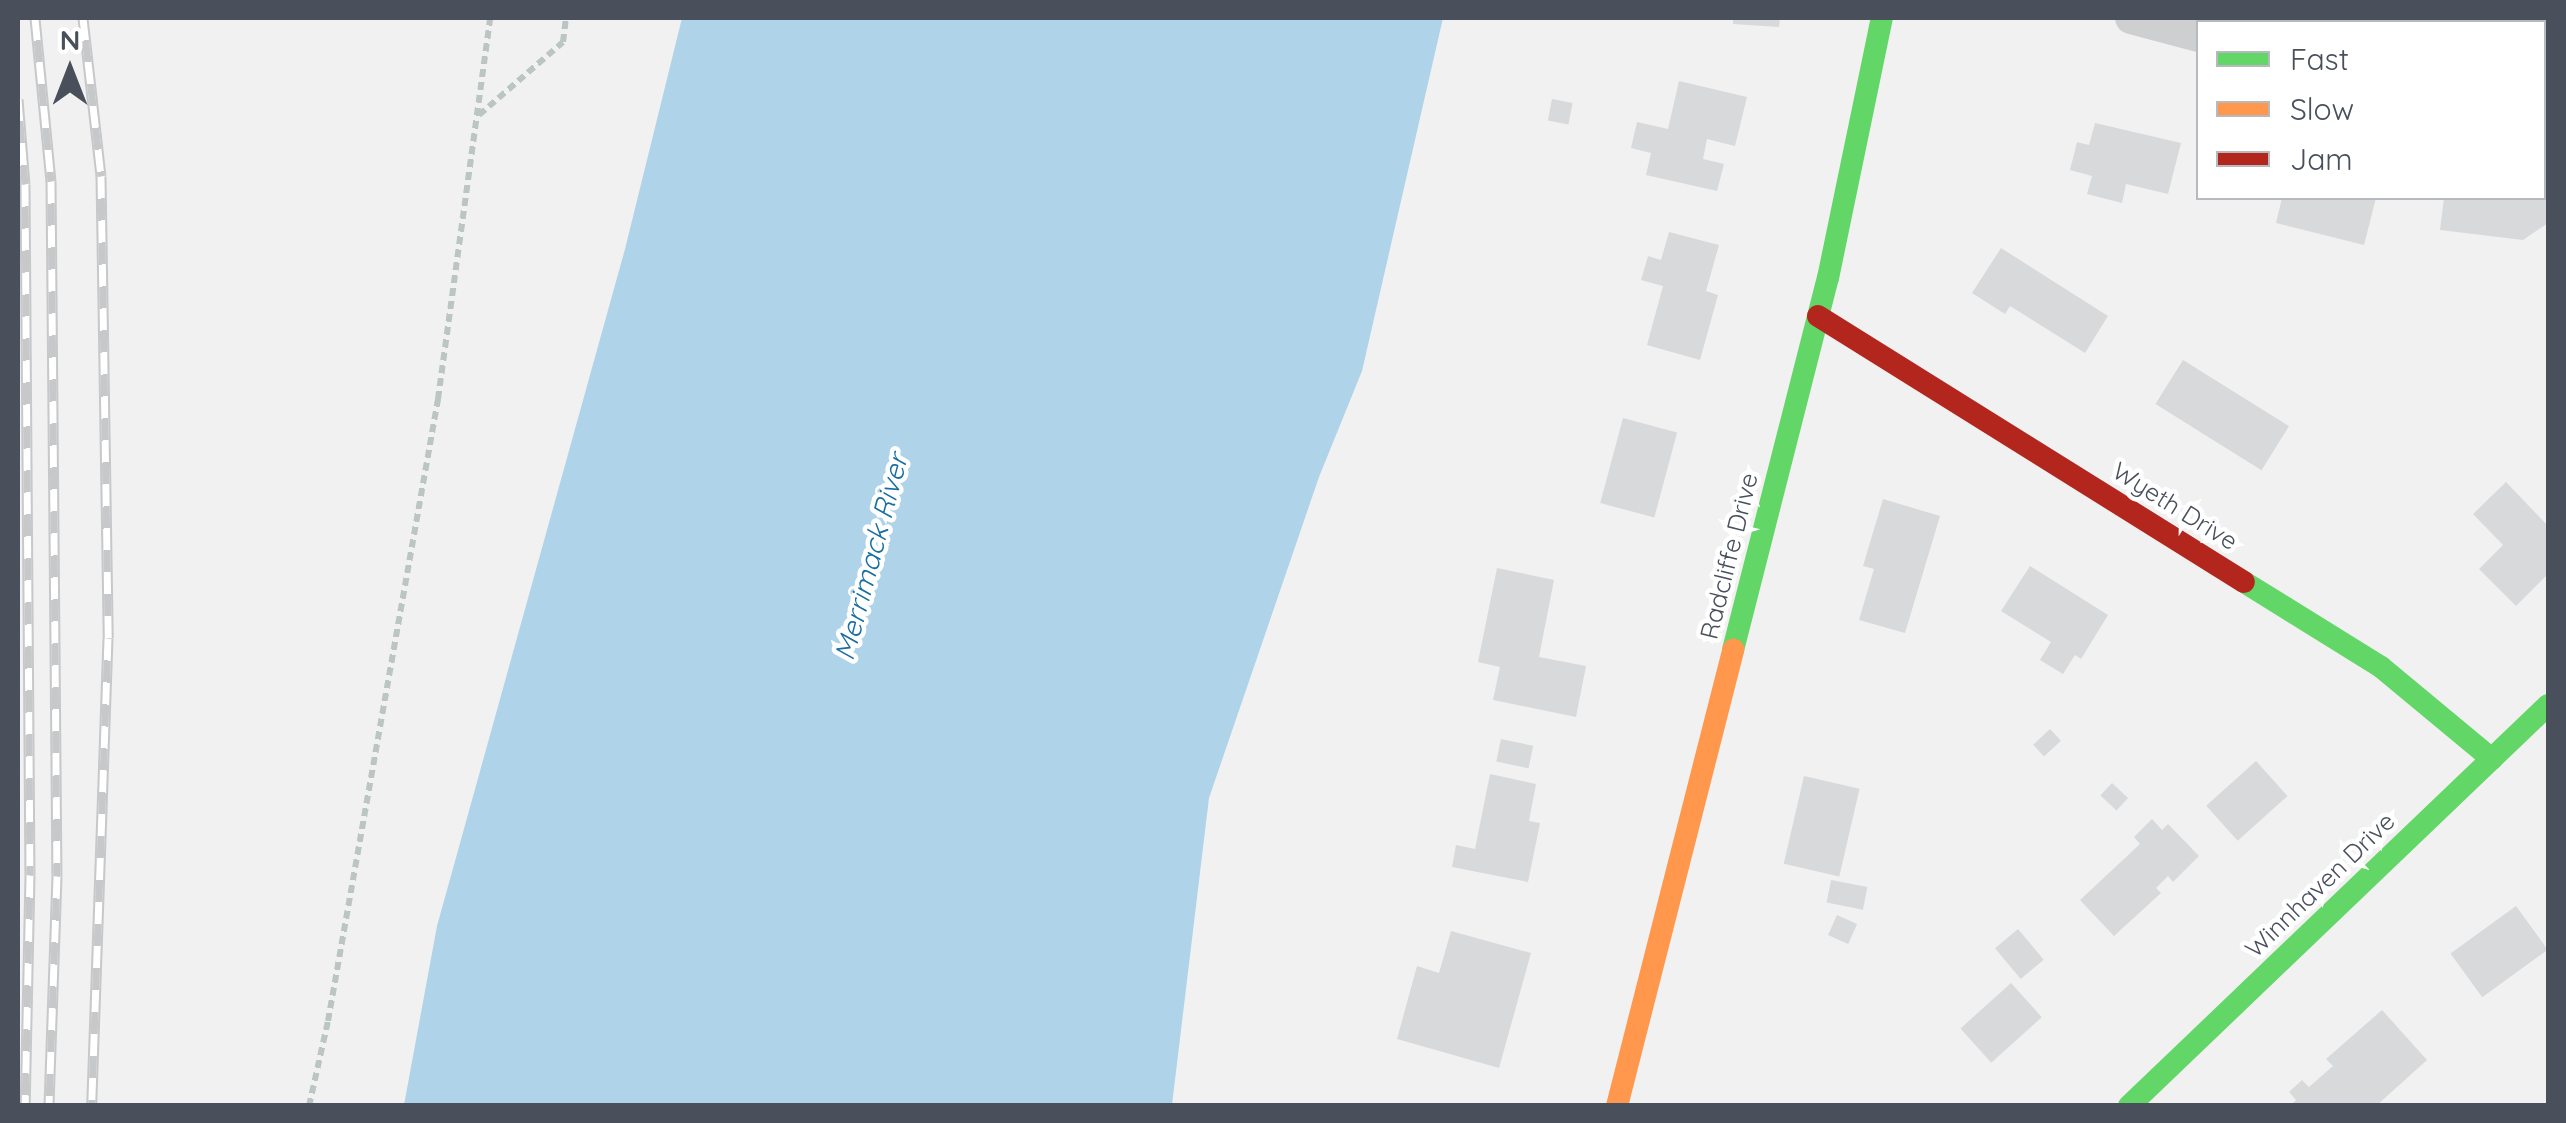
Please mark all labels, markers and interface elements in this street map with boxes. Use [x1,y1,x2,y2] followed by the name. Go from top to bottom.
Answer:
[20,20,120,120] north arrow
[2196,20,2546,200] legend
[60,22,80,57] text: N
[2290,40,2349,78] text: Fast
[2290,90,2354,128] text: Slow
[2290,140,2353,178] text: Jam
[827,450,915,664] water label: Merrimack River
[2107,456,2243,556] street label: Wyeth Drive
[1694,470,1764,642] street label: Radcliffe Drive
[2239,806,2401,964] street label: Winnhaven Drive

